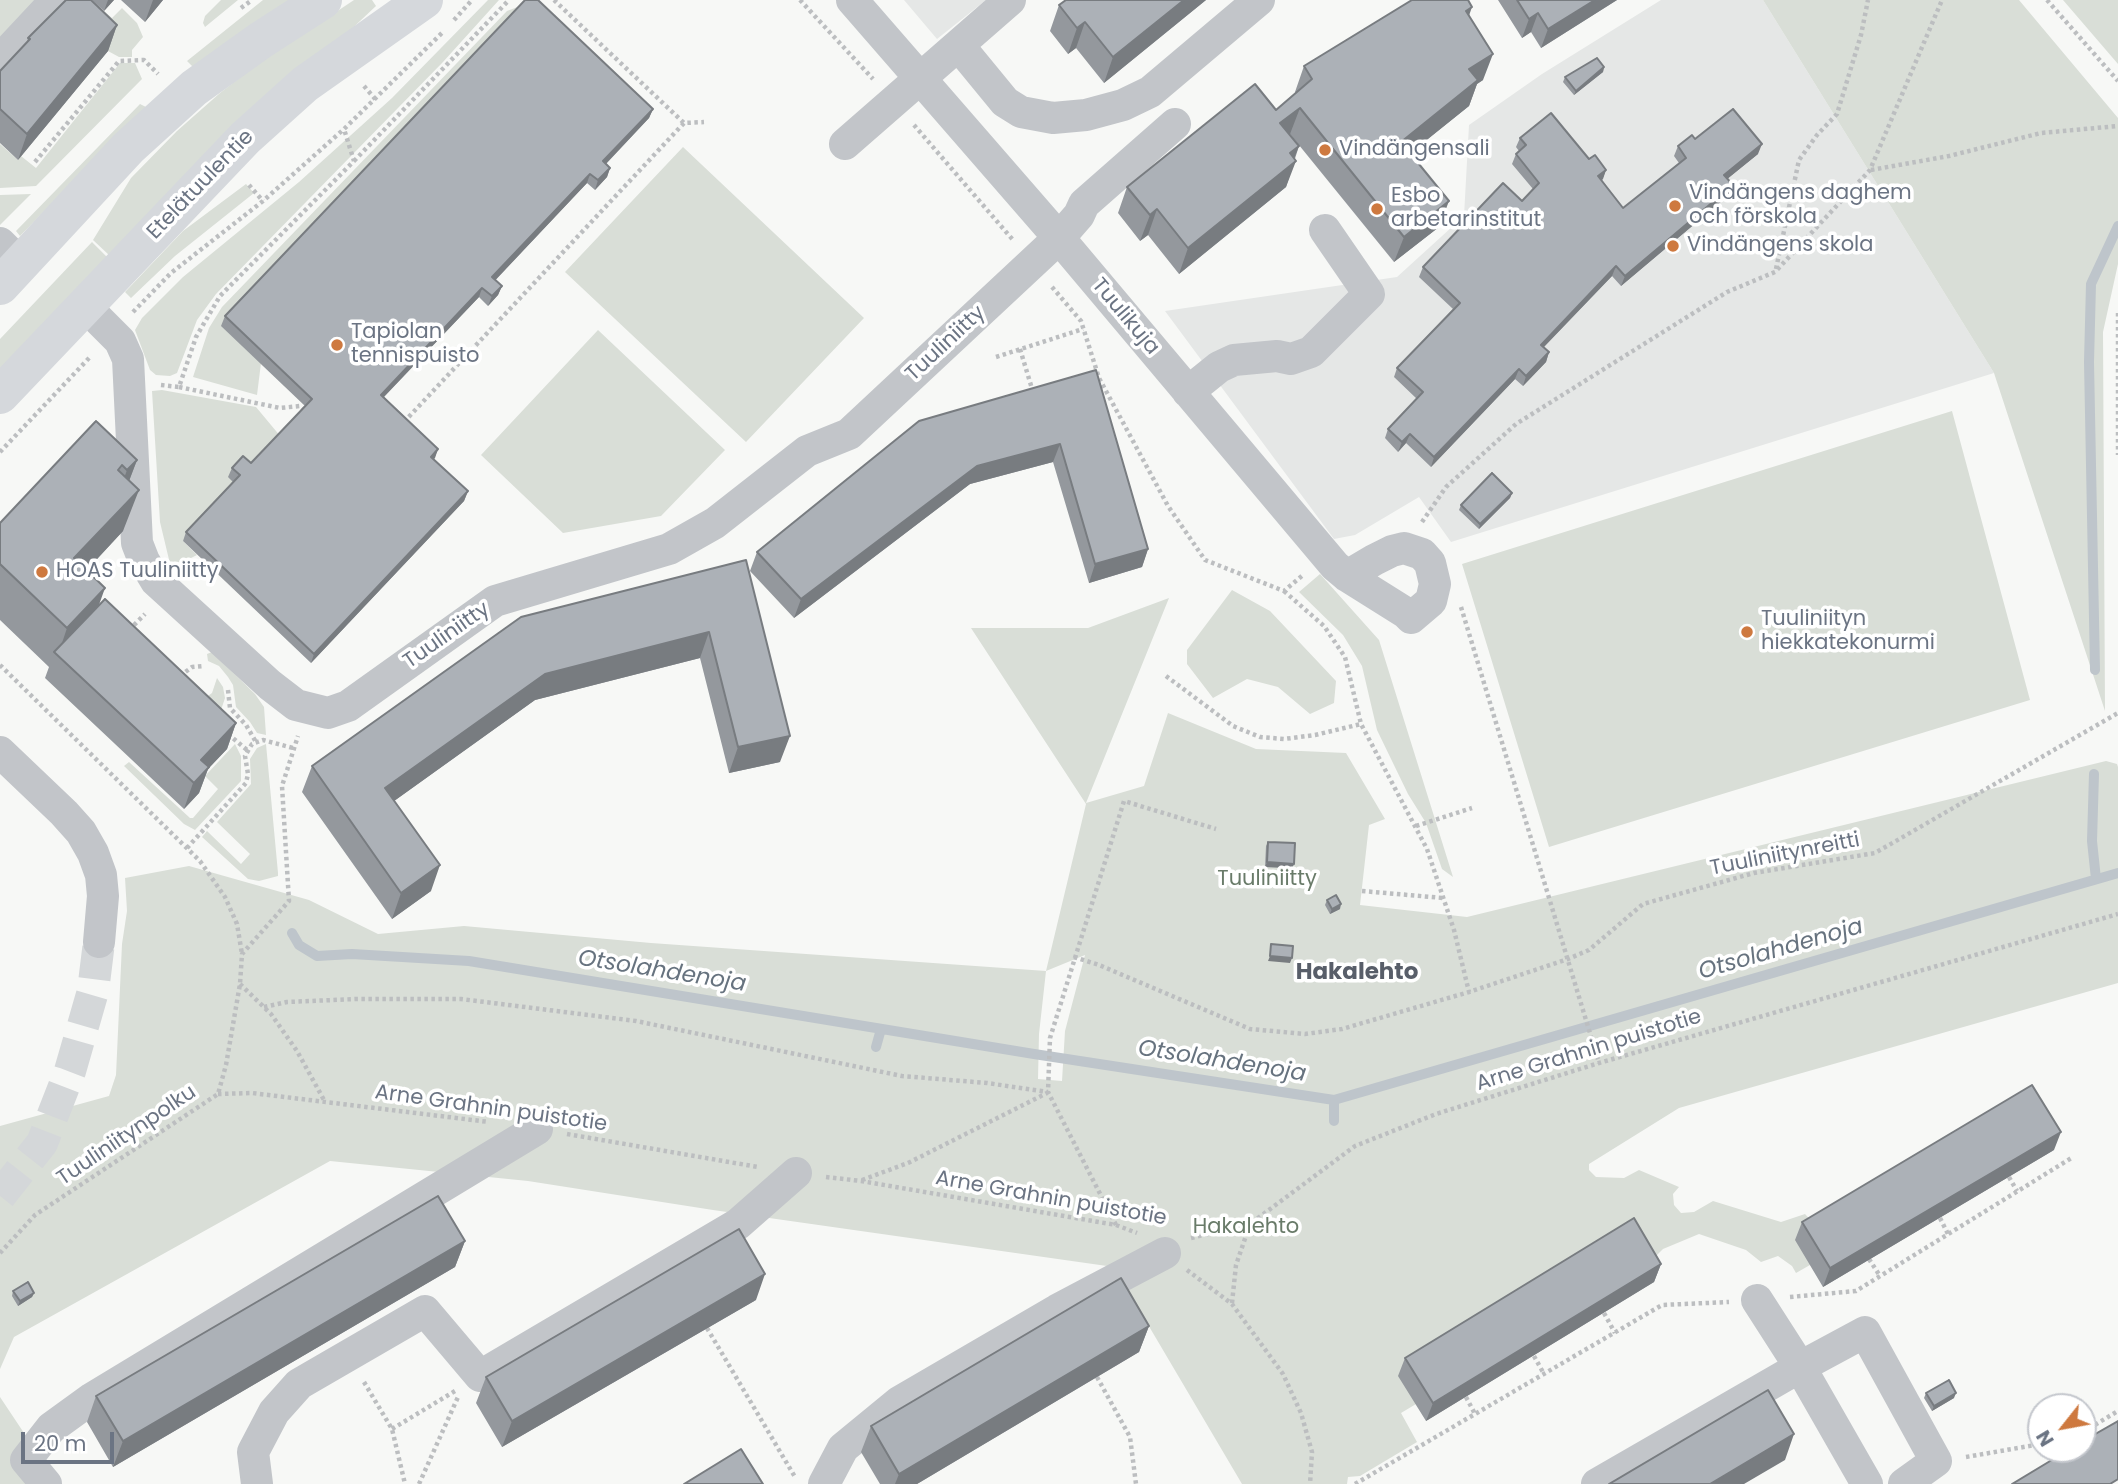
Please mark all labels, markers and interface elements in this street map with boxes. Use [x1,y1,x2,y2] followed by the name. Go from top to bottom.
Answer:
[142,125,260,245] street label: Etelätuulentie
[1339,137,1490,163] place label: Vindängensali
[1317,142,1333,158] marker: Vindängensali
[1689,181,1912,231] place label: Vindängens daghem och förskola
[1391,184,1541,234] place label: Esbo arbetarinstitut
[1667,198,1683,214] marker: Vindängens daghem och förskola
[1369,201,1385,217] marker: Esbo arbetarinstitut
[1687,233,1873,259] place label: Vindängens skola
[1665,238,1681,254] marker: Vindängens skola
[1086,274,1164,360] street label: Tuulikuja
[901,301,991,387] street label: Tuuliniitty
[351,320,480,370] place label: Tapiolan tennispuisto
[329,337,345,353] marker: Tapiolan tennispuisto
[56,559,219,585] place label: HOAS Tuuliniitty
[34,564,50,580] marker: HOAS Tuuliniitty
[399,597,495,675] street label: Tuuliniitty
[1761,607,1935,657] place label: Tuuliniityn hiekkatekonurmi
[1739,624,1755,640] marker: Tuuliniityn hiekkatekonurmi
[1708,828,1862,882] street label: Tuuliniitynreitti
[1217,867,1317,893] park label: Tuuliniitty
[1696,913,1866,987] water label: Otsolahdenoja
[576,945,748,999] water label: Otsolahdenoja
[1296,959,1418,987] district label: Hakalehto
[1473,1005,1705,1097] street label: Arne Grahnin puistotie
[1136,1035,1308,1089] water label: Otsolahdenoja
[53,1080,201,1192] street label: Tuuliniitynpolku
[373,1080,609,1138] street label: Arne Grahnin puistotie
[933,1166,1169,1232] street label: Arne Grahnin puistotie
[1193,1215,1299,1241] park label: Hakalehto
[2027,1393,2097,1463] north arrow
[24,1418,117,1462] scale bar
[2030,1425,2061,1451] text: N
[34,1429,87,1458] text: 20 m

